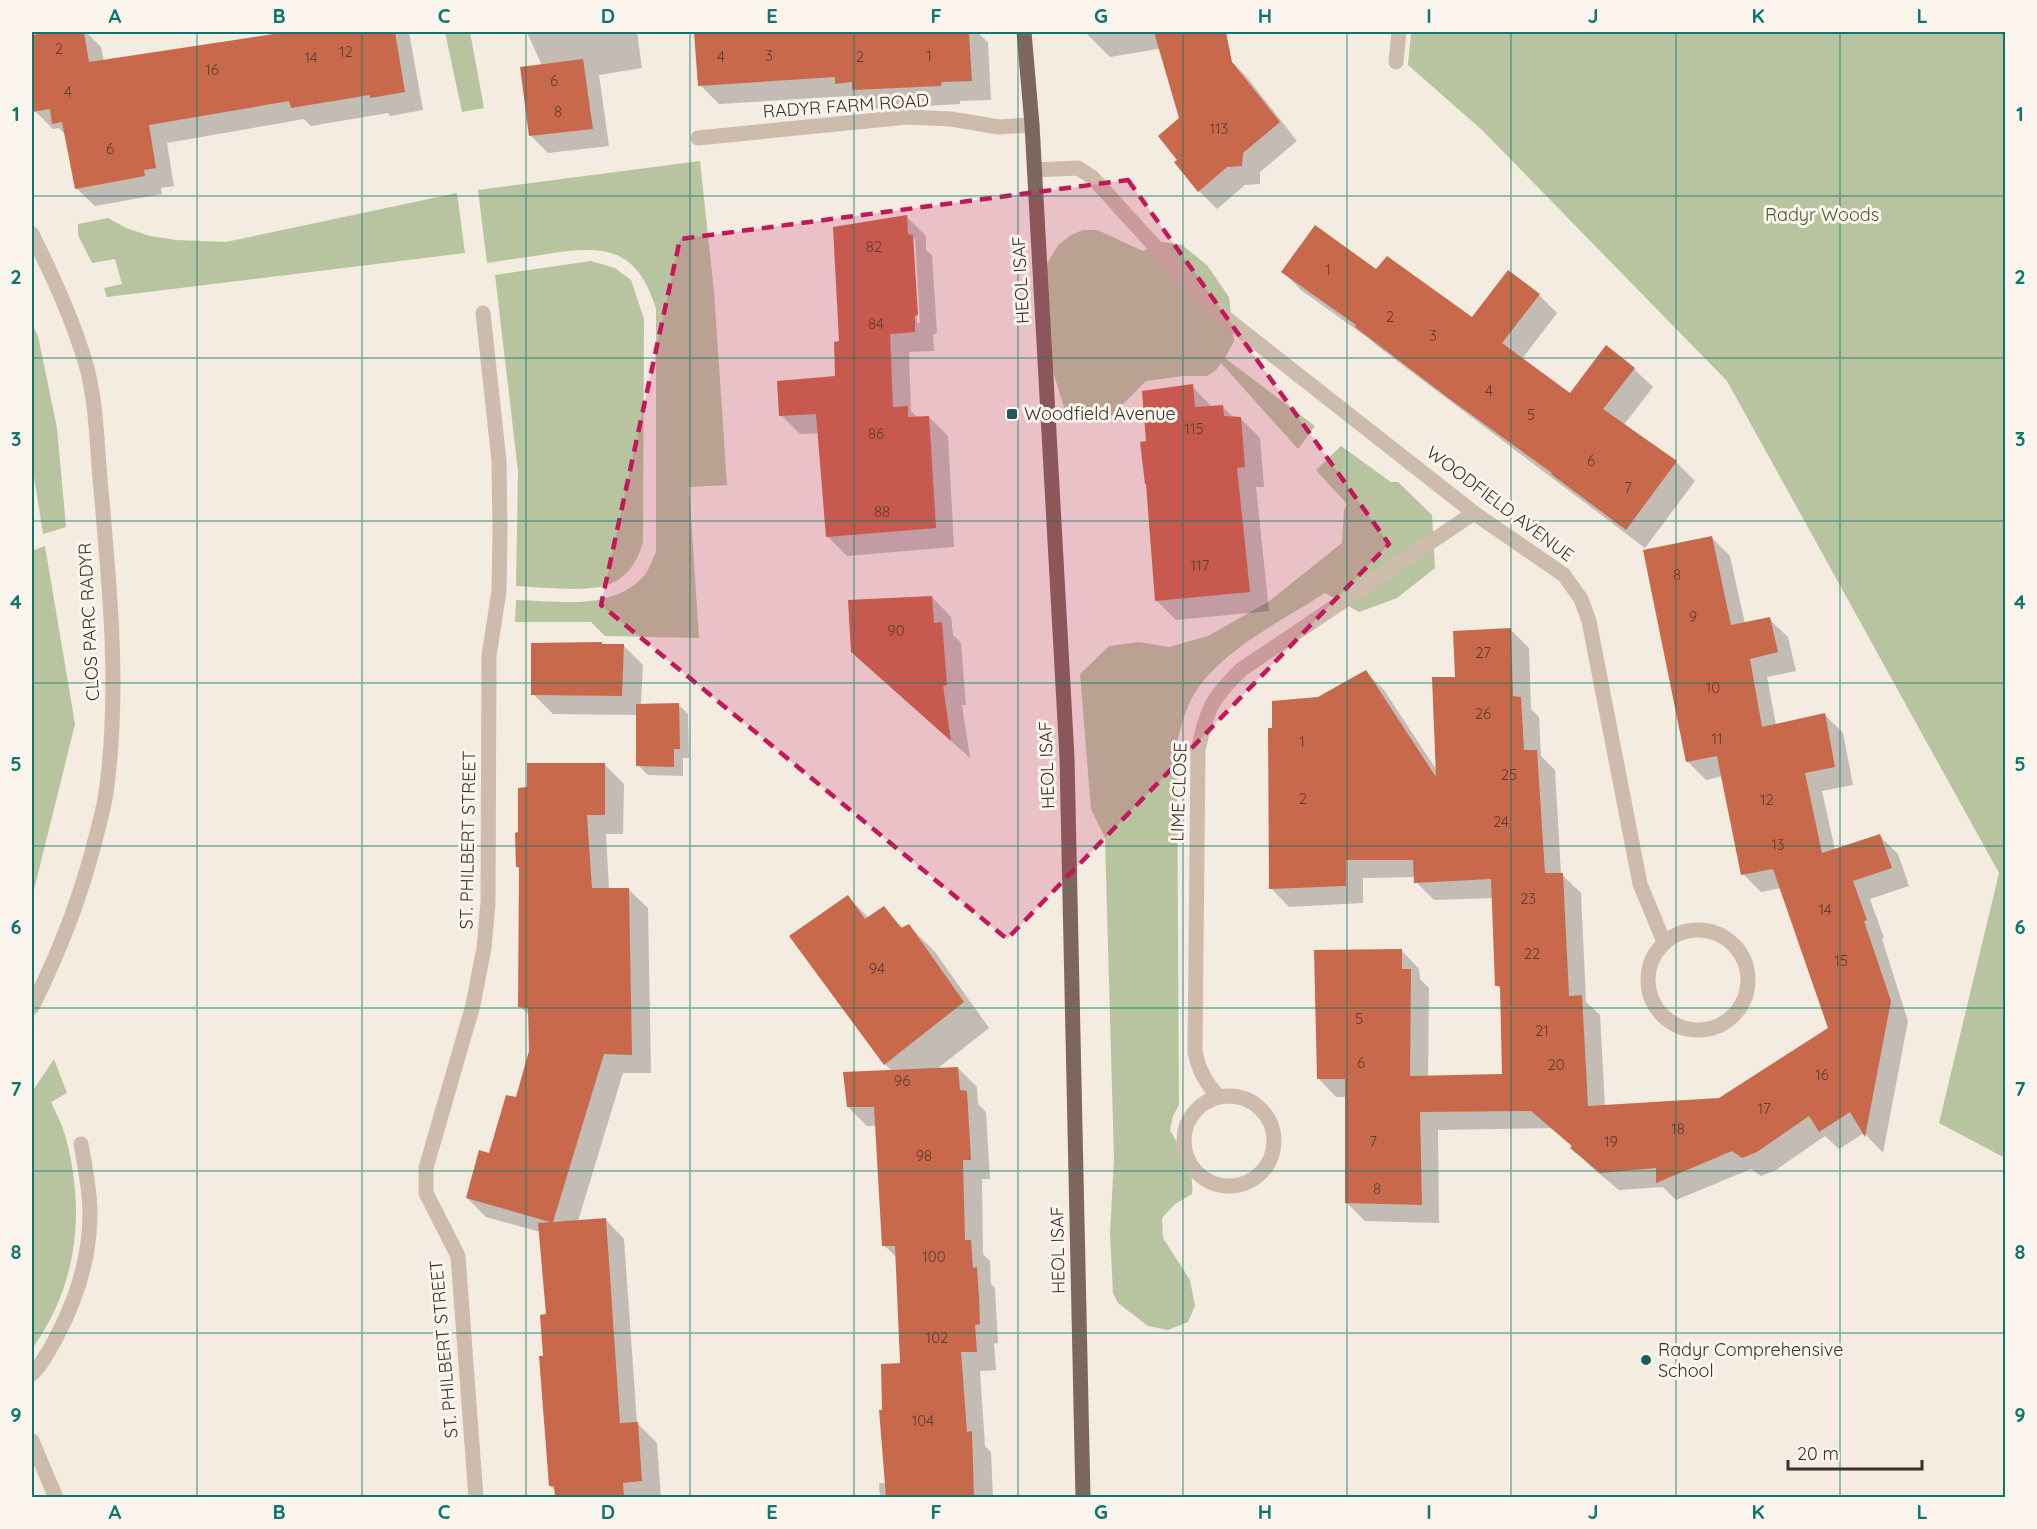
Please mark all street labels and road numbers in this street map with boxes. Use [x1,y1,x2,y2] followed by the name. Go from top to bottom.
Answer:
[762,88,930,123] street label: RADYR FARM ROAD
[1007,236,1034,325] street label: HEOL ISAF
[1422,441,1579,567] street label: WOODFIELD AVENUE
[73,542,104,702] street label: CLOS PARC RADYR
[1033,721,1060,809] street label: HEOL ISAF
[1165,742,1192,842] street label: LIME CLOSE
[454,750,481,930] street label: ST. PHILBERT STREET
[1045,1206,1070,1294] street label: HEOL ISAF
[424,1259,463,1439] street label: ST. PHILBERT STREET

